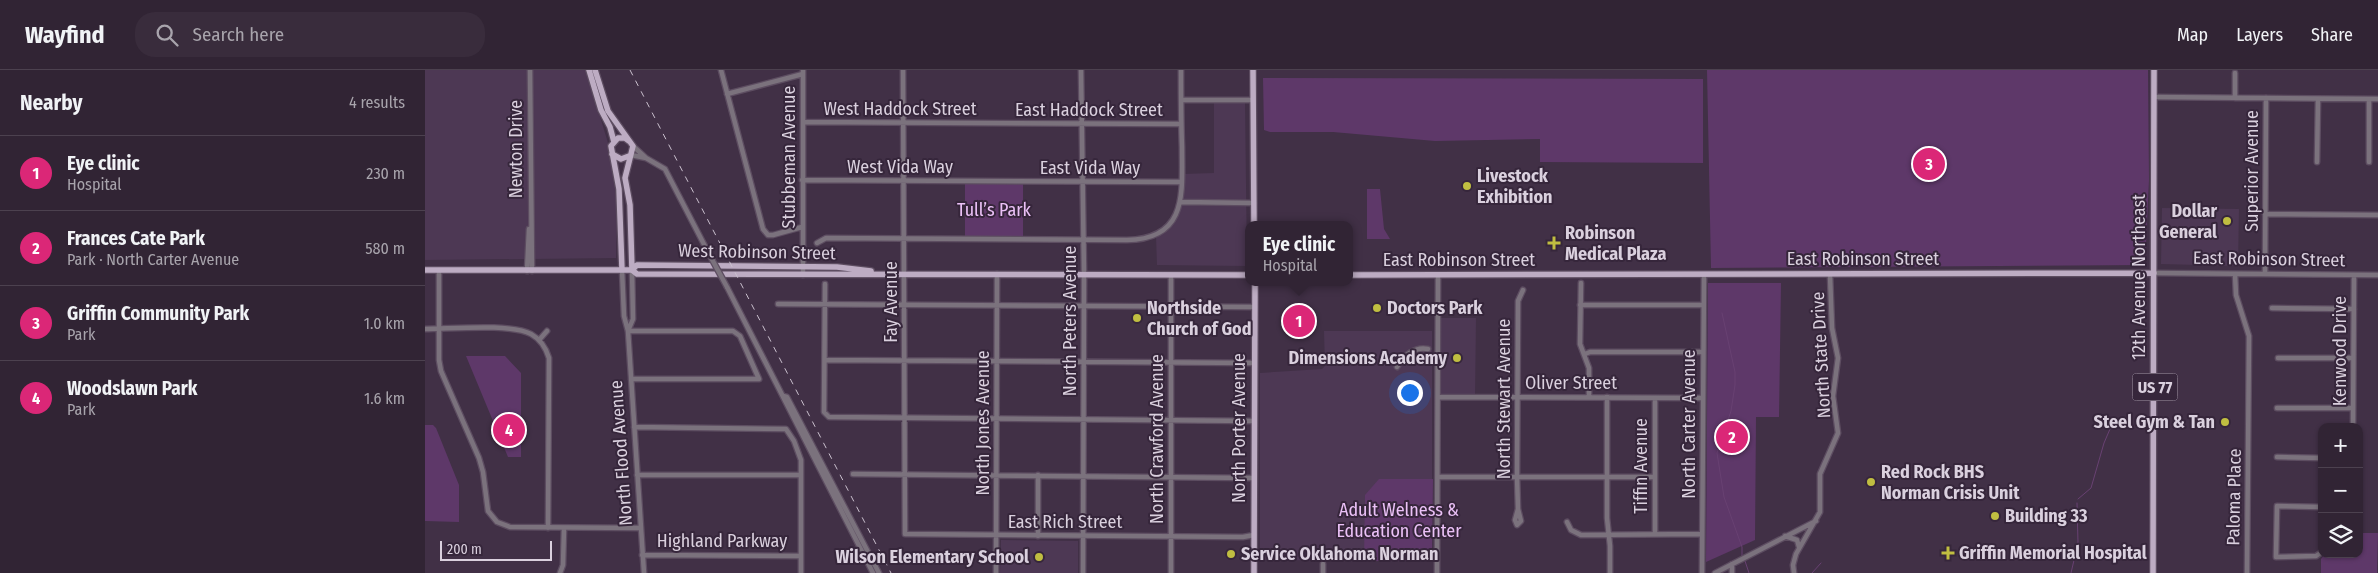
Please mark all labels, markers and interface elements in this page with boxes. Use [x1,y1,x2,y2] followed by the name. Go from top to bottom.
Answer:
[135,12,485,57] search box
[25,21,105,49] text: Wayfind
[153,21,181,49] icon: search
[193,23,284,46] text: Search here
[2177,24,2208,46] text: Map
[2236,24,2283,46] text: Layers
[2311,24,2353,46] text: Share
[778,86,800,228] street label: Stubbeman Avenue
[20,90,82,116] text: Nearby
[349,93,405,112] text: 4 results
[823,98,977,120] street label: West Haddock Street
[1015,99,1163,121] street label: East Haddock Street
[505,100,527,198] street label: Newton Drive
[2241,110,2263,232] street label: Superior Avenue
[1913,145,1945,183] pin: 3
[67,152,140,175] text: Eye clinic
[847,156,953,178] street label: West Vida Way
[1040,157,1140,179] street label: East Vida Way
[33,164,39,183] text: 1
[366,164,405,183] text: 230 m
[1477,165,1553,208] place label: Livestock Exhibition
[67,175,122,194] text: Hospital
[1461,180,1473,192] marker: Livestock Exhibition
[2128,194,2150,360] street label: 12th Avenue Northeast
[957,199,1032,221] park label: Tull’s Park
[2159,200,2217,243] place label: Dollar General
[2221,215,2233,227] marker: Dollar General
[1245,221,1353,286] popup
[1565,222,1666,265] place label: Robinson Medical Plaza
[67,227,205,250] text: Frances Cate Park
[1263,233,1335,256] text: Eye clinic
[1547,236,1561,250] marker: Robinson Medical Plaza
[32,239,40,258] text: 2
[365,239,405,258] text: 580 m
[678,240,836,264] street label: West Robinson Street
[1059,246,1081,396] street label: North Peters Avenue
[2193,247,2346,271] street label: East Robinson Street
[1787,248,1939,270] street label: East Robinson Street
[1383,249,1535,271] street label: East Robinson Street
[67,250,239,269] text: Park · North Carter Avenue
[1263,256,1317,275] text: Hospital
[880,261,902,343] street label: Fay Avenue
[1807,291,1835,419] street label: North State Drive
[2329,296,2351,406] street label: Kenwood Drive
[1147,297,1251,340] place label: Northside Church of God
[1387,297,1483,319] place label: Doctors Park
[67,302,249,325] text: Griffin Community Park
[1283,302,1315,340] pin: 1
[1371,302,1383,314] marker: Doctors Park
[1131,312,1143,324] marker: Northside Church of God
[32,314,40,333] text: 3
[364,314,405,333] text: 1.0 km
[1493,319,1515,479] street label: North Stewart Avenue
[67,325,95,344] text: Park
[1289,347,1447,369] place label: Dimensions Academy
[1678,349,1700,499] street label: North Carter Avenue
[972,350,994,496] street label: North Jones Avenue
[1451,352,1463,364] marker: Dimensions Academy
[1228,353,1250,503] street label: North Porter Avenue
[1146,354,1168,524] street label: North Crawford Avenue
[1525,372,1617,394] street label: Oliver Street
[2133,374,2177,400] road number: US 77
[67,377,197,400] text: Woodslawn Park
[605,380,637,526] street label: North Flood Avenue
[1397,380,1423,406] your location
[32,389,40,408] text: 4
[364,389,405,408] text: 1.6 km
[67,400,95,419] text: Park
[493,411,525,449] pin: 4
[2094,411,2215,433] place label: Steel Gym & Tan
[2219,416,2231,428] marker: Steel Gym & Tan
[1630,418,1652,514] street label: Tiffin Avenue
[1716,418,1748,456] pin: 2
[2318,423,2363,558] map controls
[2318,423,2363,468] button: +
[2222,448,2246,546] street label: Paloma Place
[1881,461,2020,504] place label: Red Rock BHS Norman Crisis Unit
[2318,468,2363,513] button: −
[1865,476,1877,488] marker: Red Rock BHS Norman Crisis Unit
[1336,499,1462,542] park label: Adult Welness & Education Center
[2005,505,2088,527] place label: Building 33
[1989,510,2001,522] marker: Building 33
[1008,511,1122,533] street label: East Rich Street
[2318,513,2363,558] button: layers
[657,530,787,552] street label: Highland Parkway
[440,538,553,561] scale bar
[447,541,482,558] text: 200 m
[1959,542,2147,564] place label: Griffin Memorial Hospital
[1241,543,1438,565] place label: Service Oklahoma Norman
[835,546,1029,568] place label: Wilson Elementary School
[1941,546,1955,560] marker: Griffin Memorial Hospital
[1225,548,1237,560] marker: Service Oklahoma Norman
[1033,551,1045,563] marker: Wilson Elementary School

